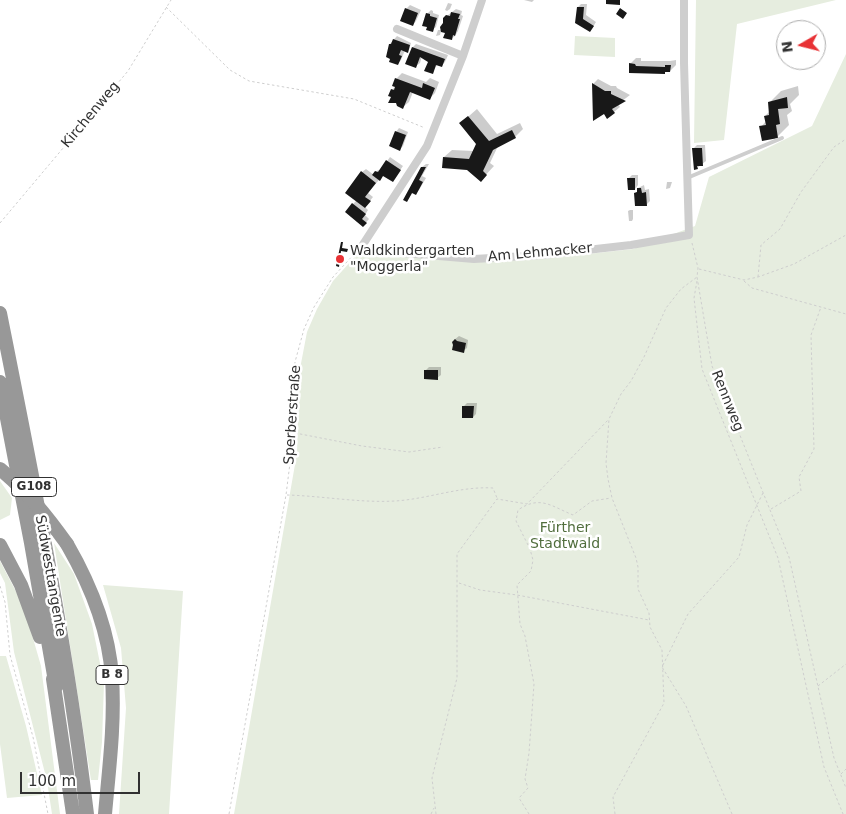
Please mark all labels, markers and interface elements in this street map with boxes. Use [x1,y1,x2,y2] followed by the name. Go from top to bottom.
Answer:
[776,20,826,70] north arrow
[778,40,796,54] text: N
[58,78,124,152] street label: Kirchenweg
[487,240,593,266] street label: Am Lehmacker
[350,243,474,276] place label: Waldkindergarten "Moggerla"
[334,253,346,265] marker: Waldkindergarten "Moggerla"
[281,365,305,465] street label: Sperberstraße
[707,368,747,434] street label: Rennweg
[12,478,56,497] road number: G108
[31,514,69,638] street label: Südwesttangente
[530,520,600,552] park label: Fürther Stadtwald
[96,666,128,684] road number: B 8
[22,762,142,794] scale bar
[28,772,76,790] text: 100 m

